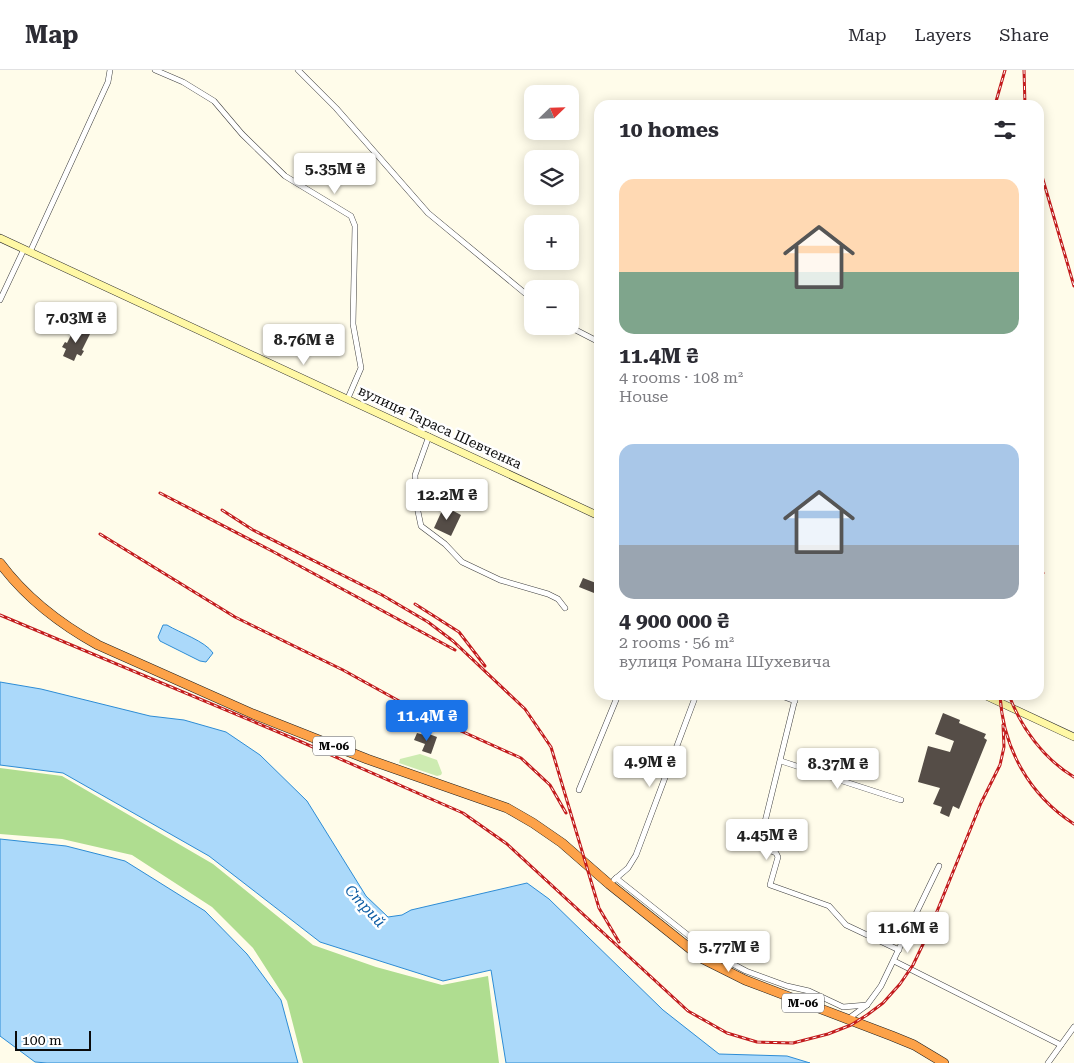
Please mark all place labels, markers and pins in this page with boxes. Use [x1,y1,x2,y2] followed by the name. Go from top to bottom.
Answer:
[289,152,381,195] pin: 5.35M ₴
[30,302,122,344] pin: 7.03M ₴
[258,324,350,366] pin: 8.76M ₴
[401,478,493,521] pin: 12.2M ₴
[381,700,473,742] pin: 11.4M ₴
[609,746,691,788] pin: 4.9M ₴
[792,748,884,790] pin: 8.37M ₴
[721,818,813,861] pin: 4.45M ₴
[862,912,954,954] pin: 11.6M ₴
[683,930,775,973] pin: 5.77M ₴

